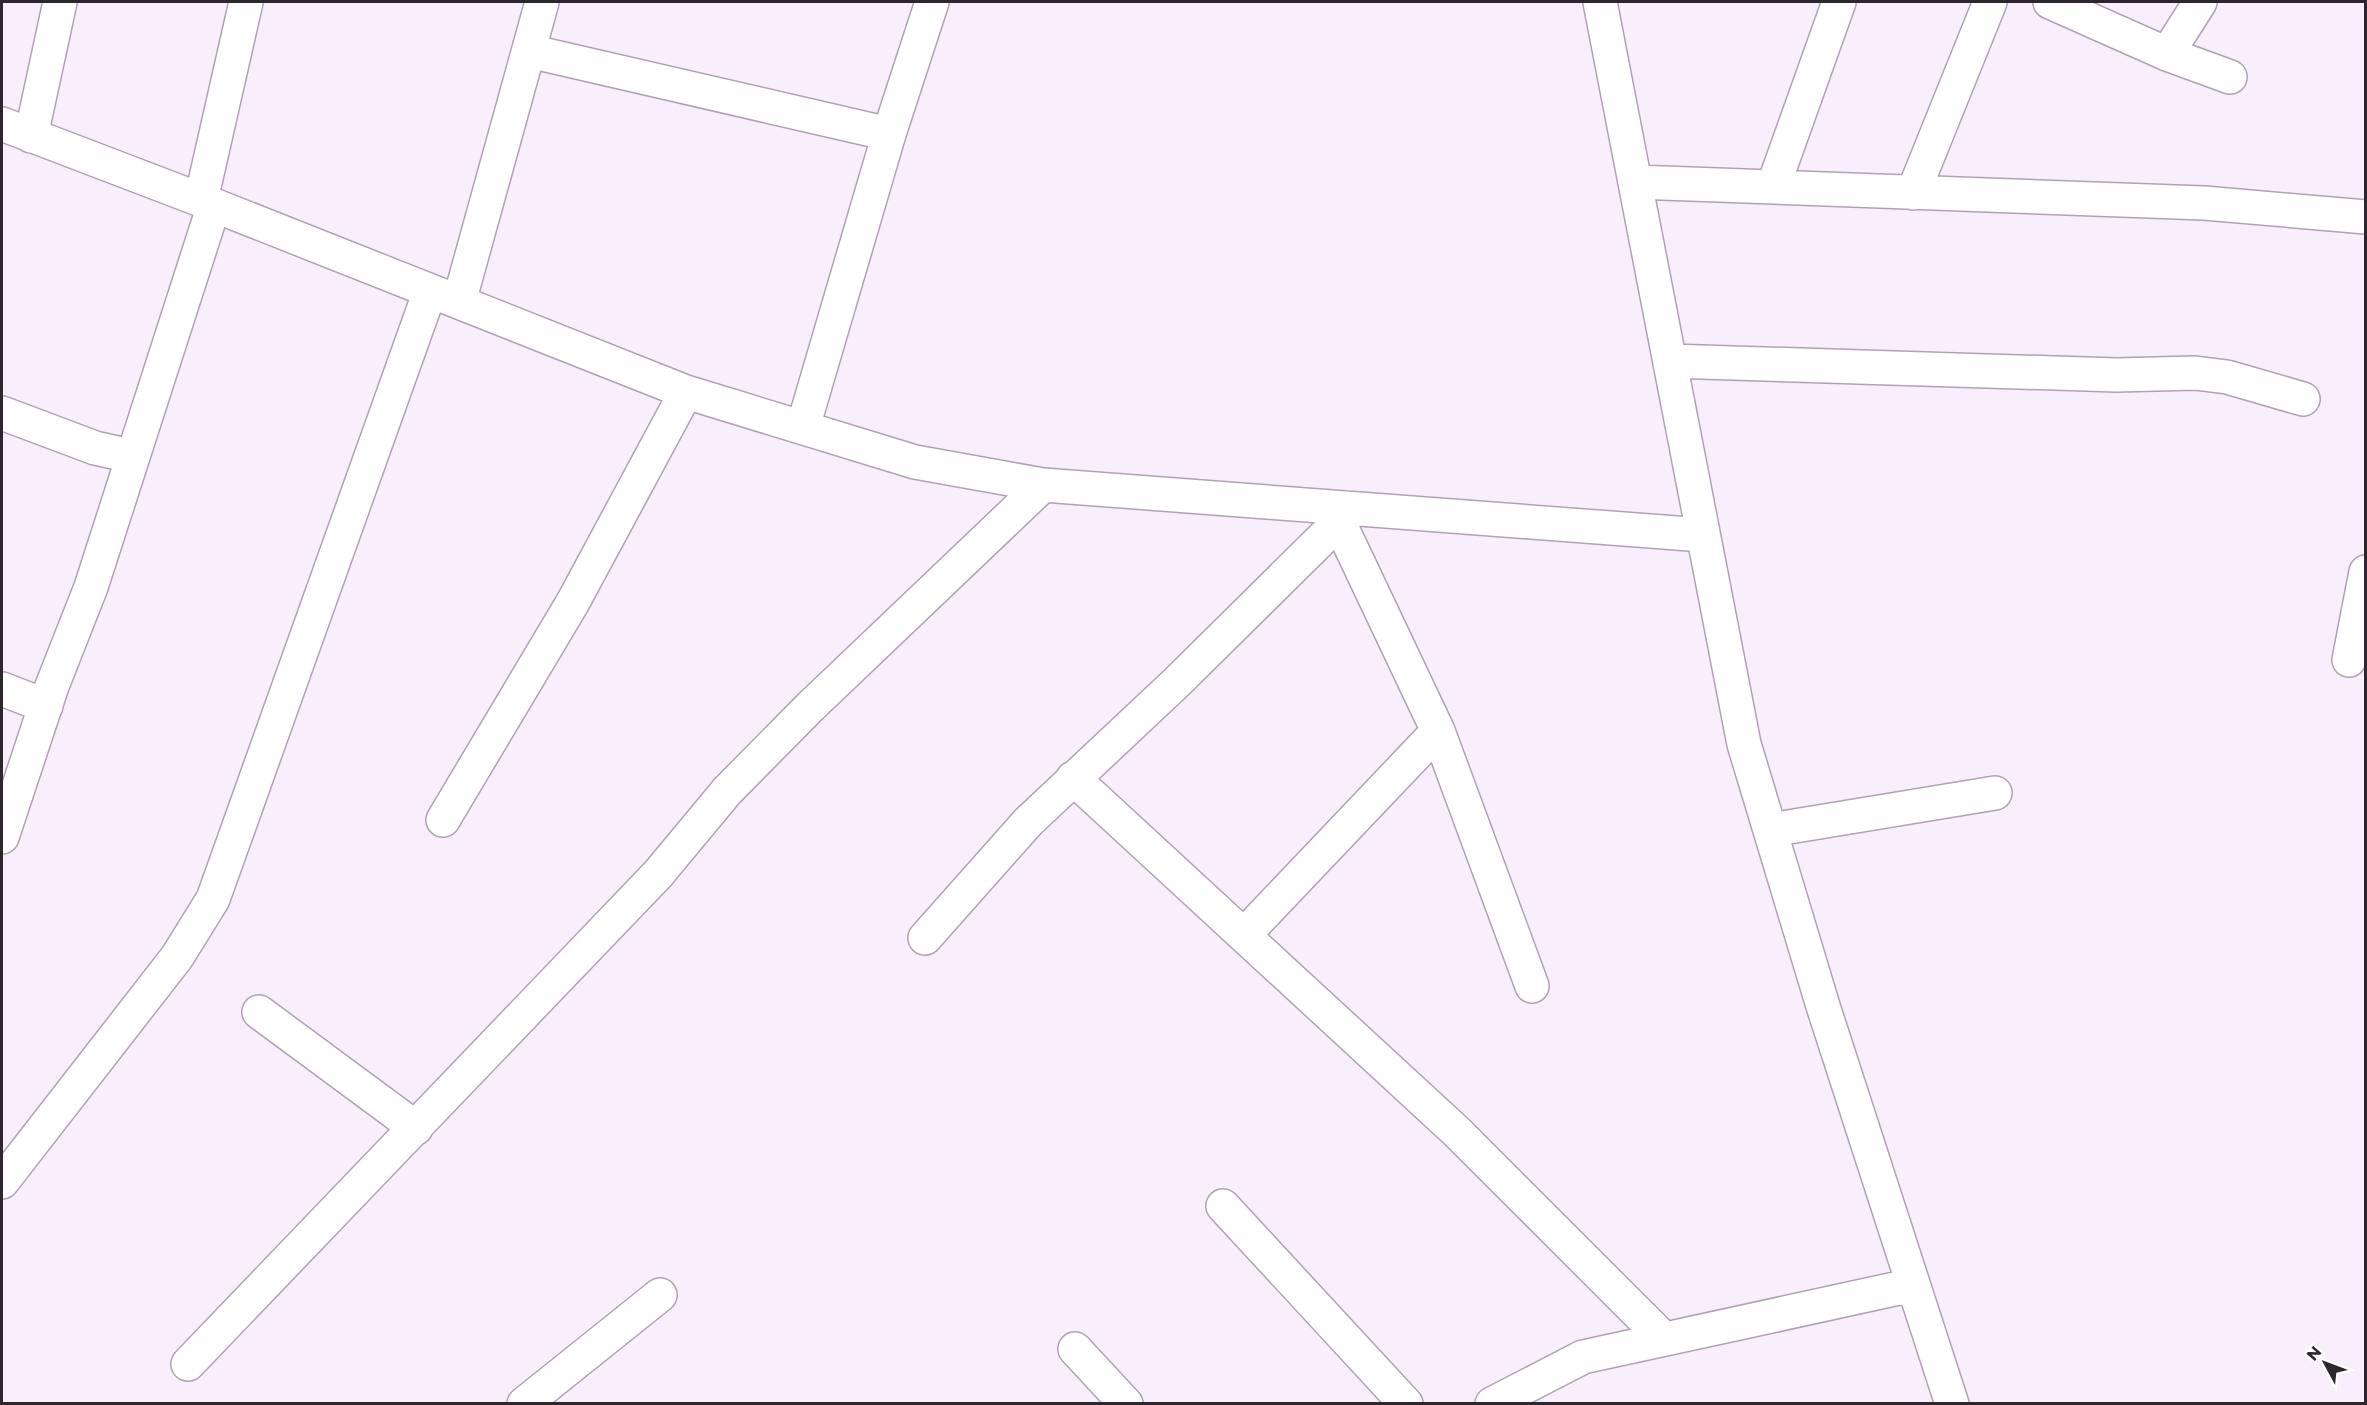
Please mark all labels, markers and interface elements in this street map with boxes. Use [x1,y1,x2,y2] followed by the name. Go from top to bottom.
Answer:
[2295,1333,2355,1393] north arrow
[2303,1342,2325,1365] text: N

